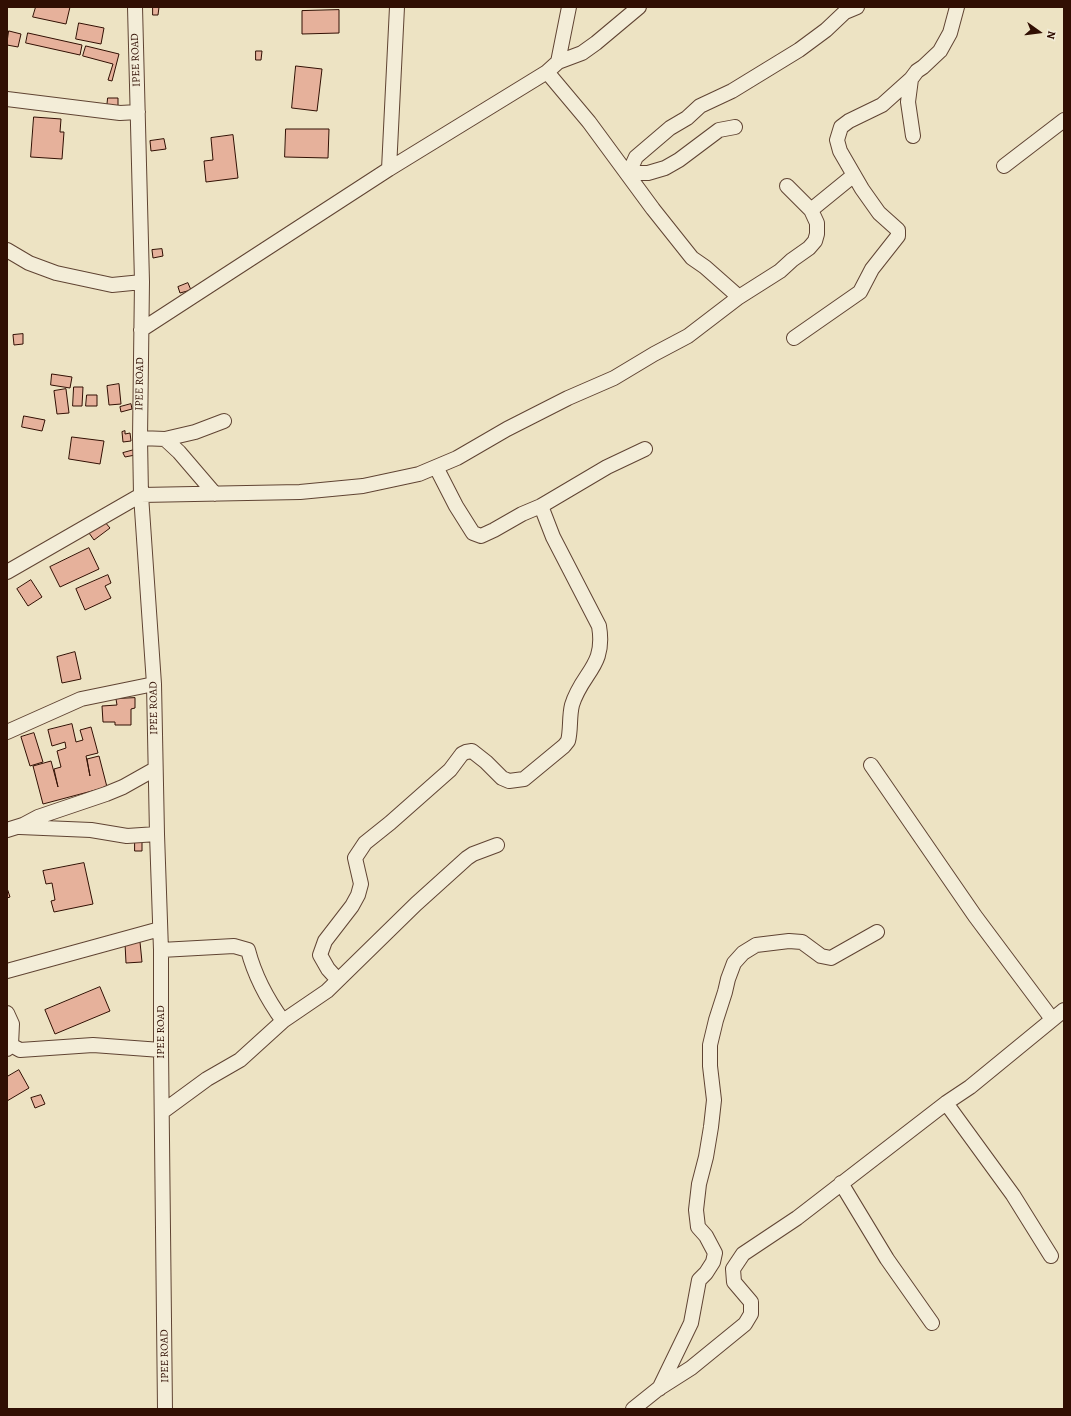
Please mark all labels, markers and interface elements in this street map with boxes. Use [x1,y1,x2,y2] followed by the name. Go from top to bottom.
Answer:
[1019,12,1059,52] north arrow
[1043,29,1059,41] text: N
[128,33,144,87] street label: IPEE ROAD
[133,357,147,411] street label: IPEE ROAD
[147,681,161,735] street label: IPEE ROAD
[154,1005,168,1059] street label: IPEE ROAD
[158,1329,172,1383] street label: IPEE ROAD

